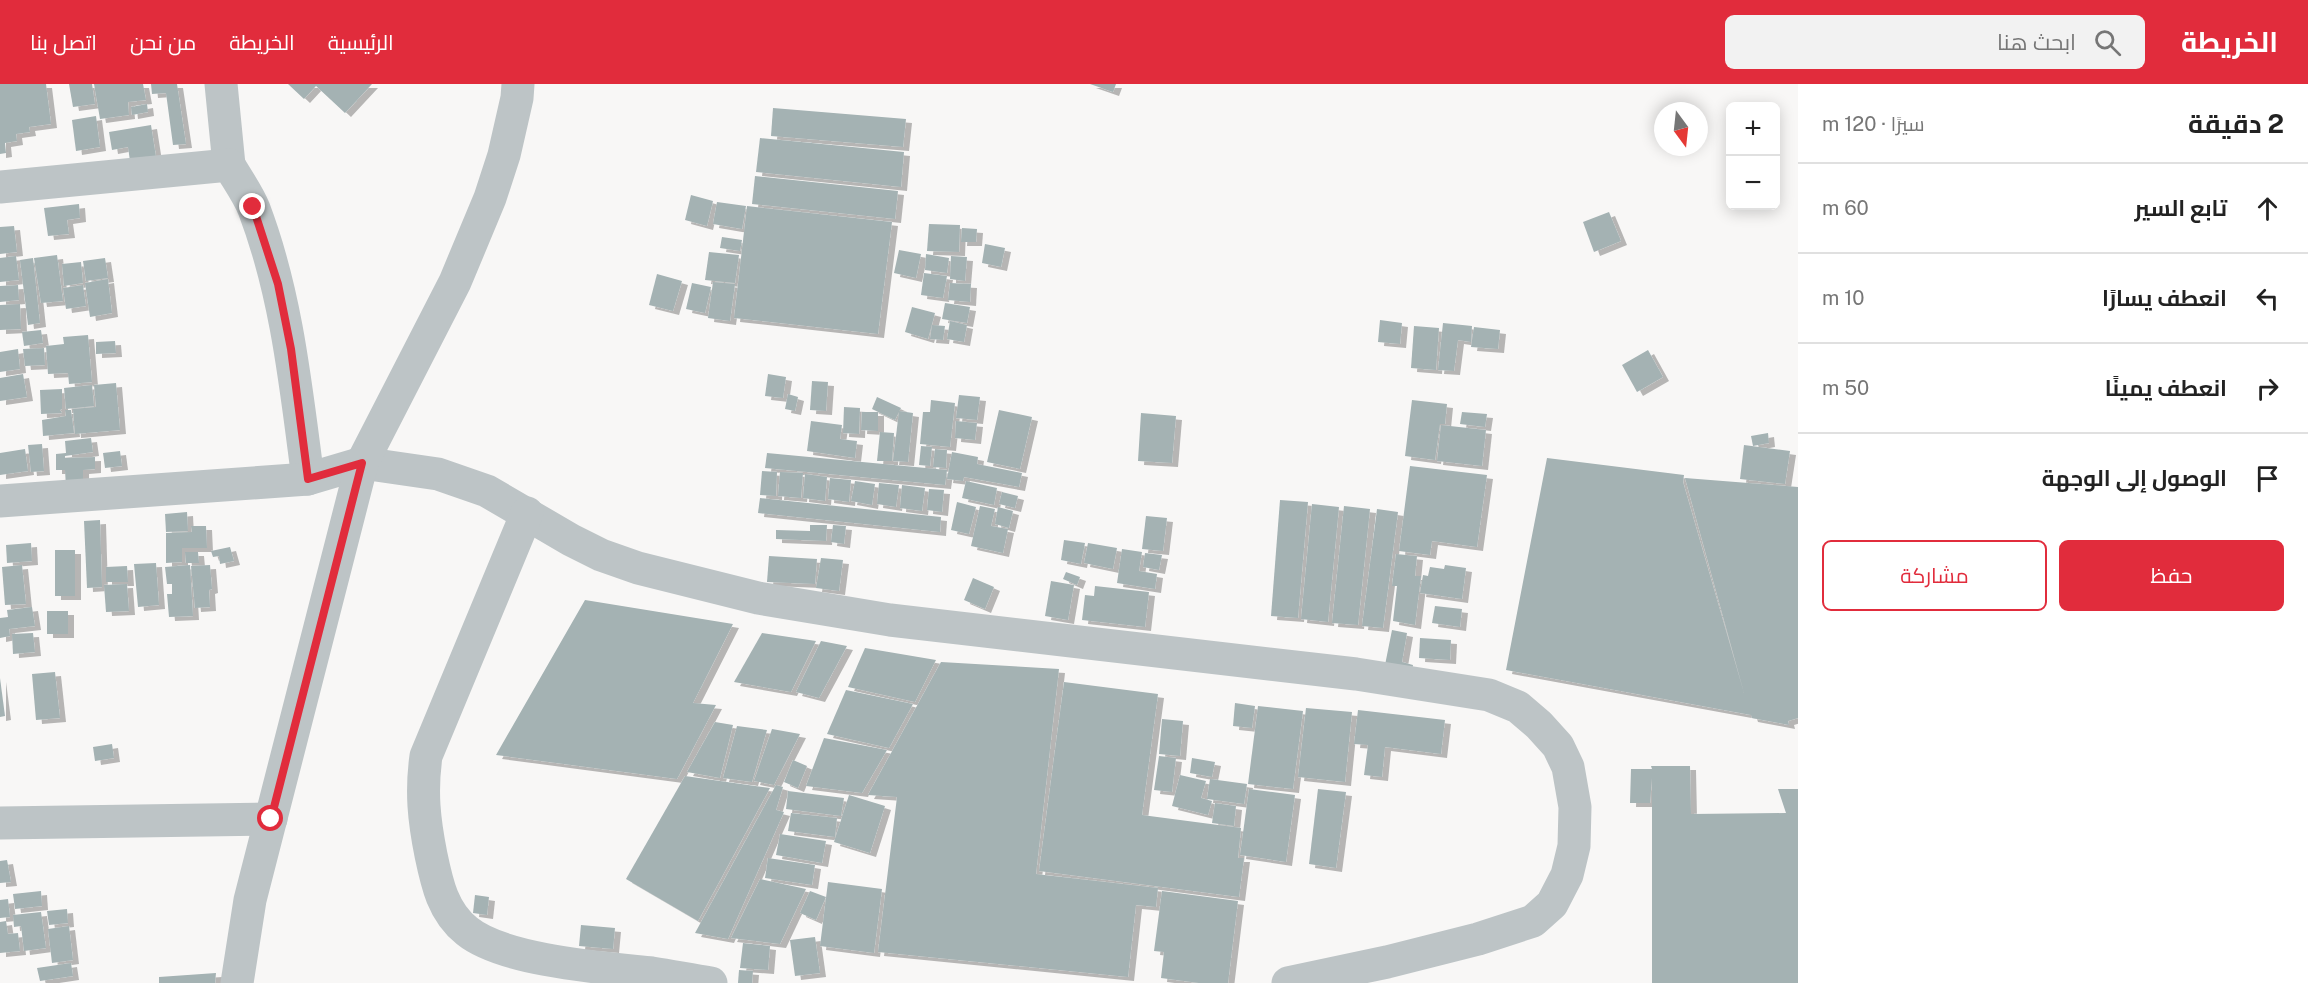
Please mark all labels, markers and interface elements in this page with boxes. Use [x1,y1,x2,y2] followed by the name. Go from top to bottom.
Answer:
[1725,15,2145,69] search box
[2181,25,2278,58] text: الخريطة
[2091,26,2124,59] icon: search
[1997,29,2076,55] text: ابحث هنا
[30,30,97,55] text: اتصل بنا
[130,30,196,55] text: من نحن
[229,30,295,55] text: الخريطة
[328,30,394,55] text: الرئيسية
[1654,102,1708,156] north arrow
[1726,102,1780,210] map controls
[1726,102,1780,156] button: +
[2188,108,2284,139] text: 2 دقيقة
[1822,112,1924,136] text: سيرًا · 120 m
[1726,156,1780,210] button: −
[2251,192,2284,225] icon: ahead
[239,193,265,219] route end
[2135,195,2227,221] text: تابع السير
[1822,196,1869,220] text: 60 m
[2251,282,2284,315] icon: left
[2102,285,2227,311] text: انعطف يسارًا
[1822,286,1865,310] text: 10 m
[2251,372,2284,405] icon: right
[2105,375,2227,401] text: انعطف يمينًا
[1822,376,1869,400] text: 50 m
[2251,462,2284,495] icon: arrive
[2042,465,2227,491] text: الوصول إلى الوجهة
[1822,540,2047,611] button: مشاركة
[2059,540,2284,611] button: حفظ
[257,805,283,831] route start

